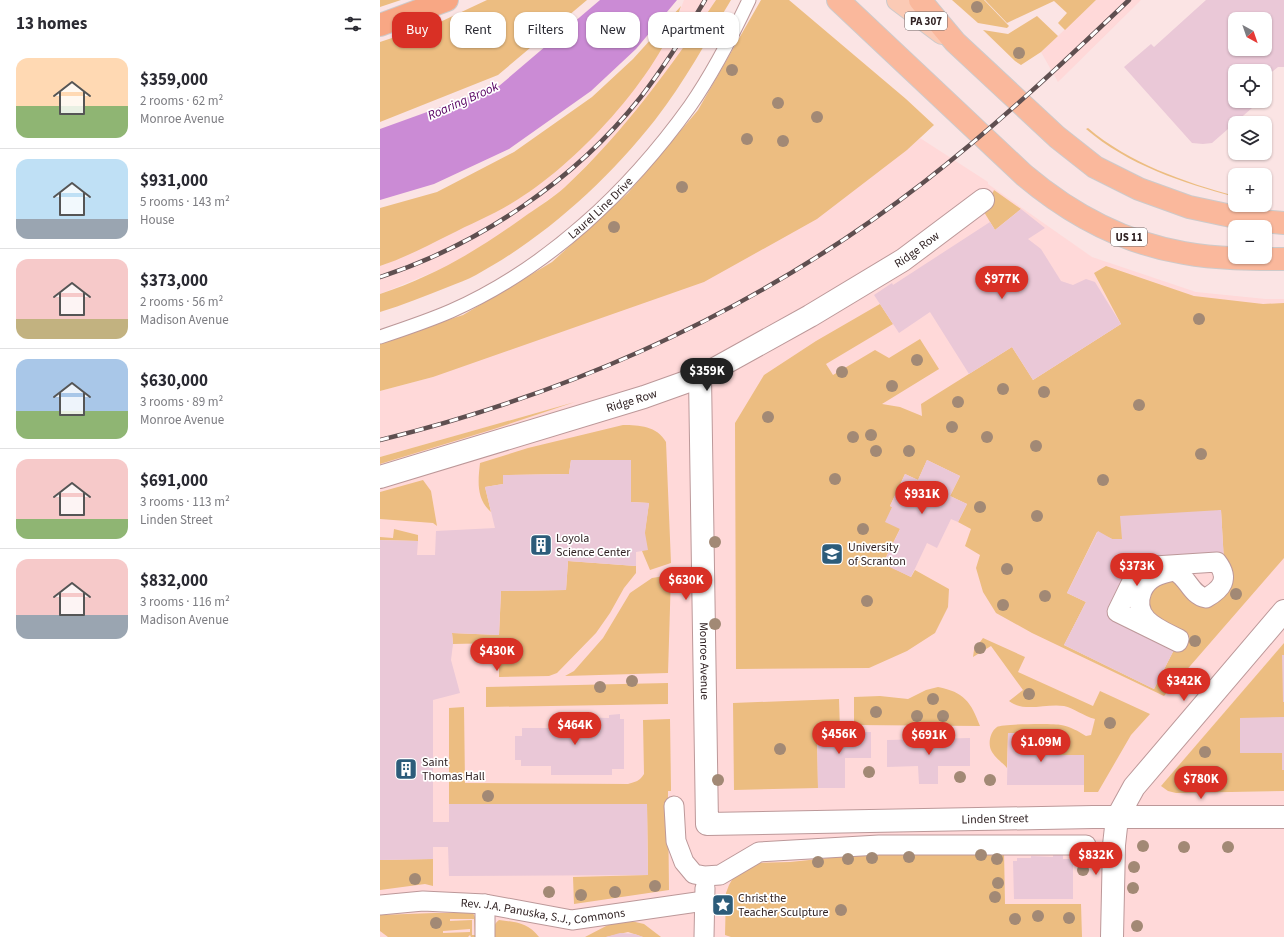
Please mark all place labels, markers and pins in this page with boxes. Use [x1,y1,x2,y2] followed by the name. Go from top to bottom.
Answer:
[974,266,1030,300] pin: $977K
[679,358,735,392] pin: $359K
[894,481,950,515] pin: $931K
[556,530,631,561] place label: Loyola Science Center
[528,532,554,558] building icon: Loyola Science Center
[848,539,906,570] place label: University of Scranton
[819,541,845,567] school or university icon: University of Scranton
[1109,553,1165,587] pin: $373K
[658,567,714,601] pin: $630K
[469,638,525,672] pin: $430K
[1156,668,1212,702] pin: $342K
[547,712,603,746] pin: $464K
[811,721,867,755] pin: $456K
[901,722,957,756] pin: $691K
[1008,729,1074,763] pin: $1.09M
[422,754,485,785] place label: Saint Thomas Hall
[393,756,419,782] building icon: Saint Thomas Hall
[1173,766,1229,800] pin: $780K
[1068,842,1124,876] pin: $832K
[738,890,829,921] place label: Christ the Teacher Sculpture
[710,892,736,918] place icon: Christ the Teacher Sculpture

